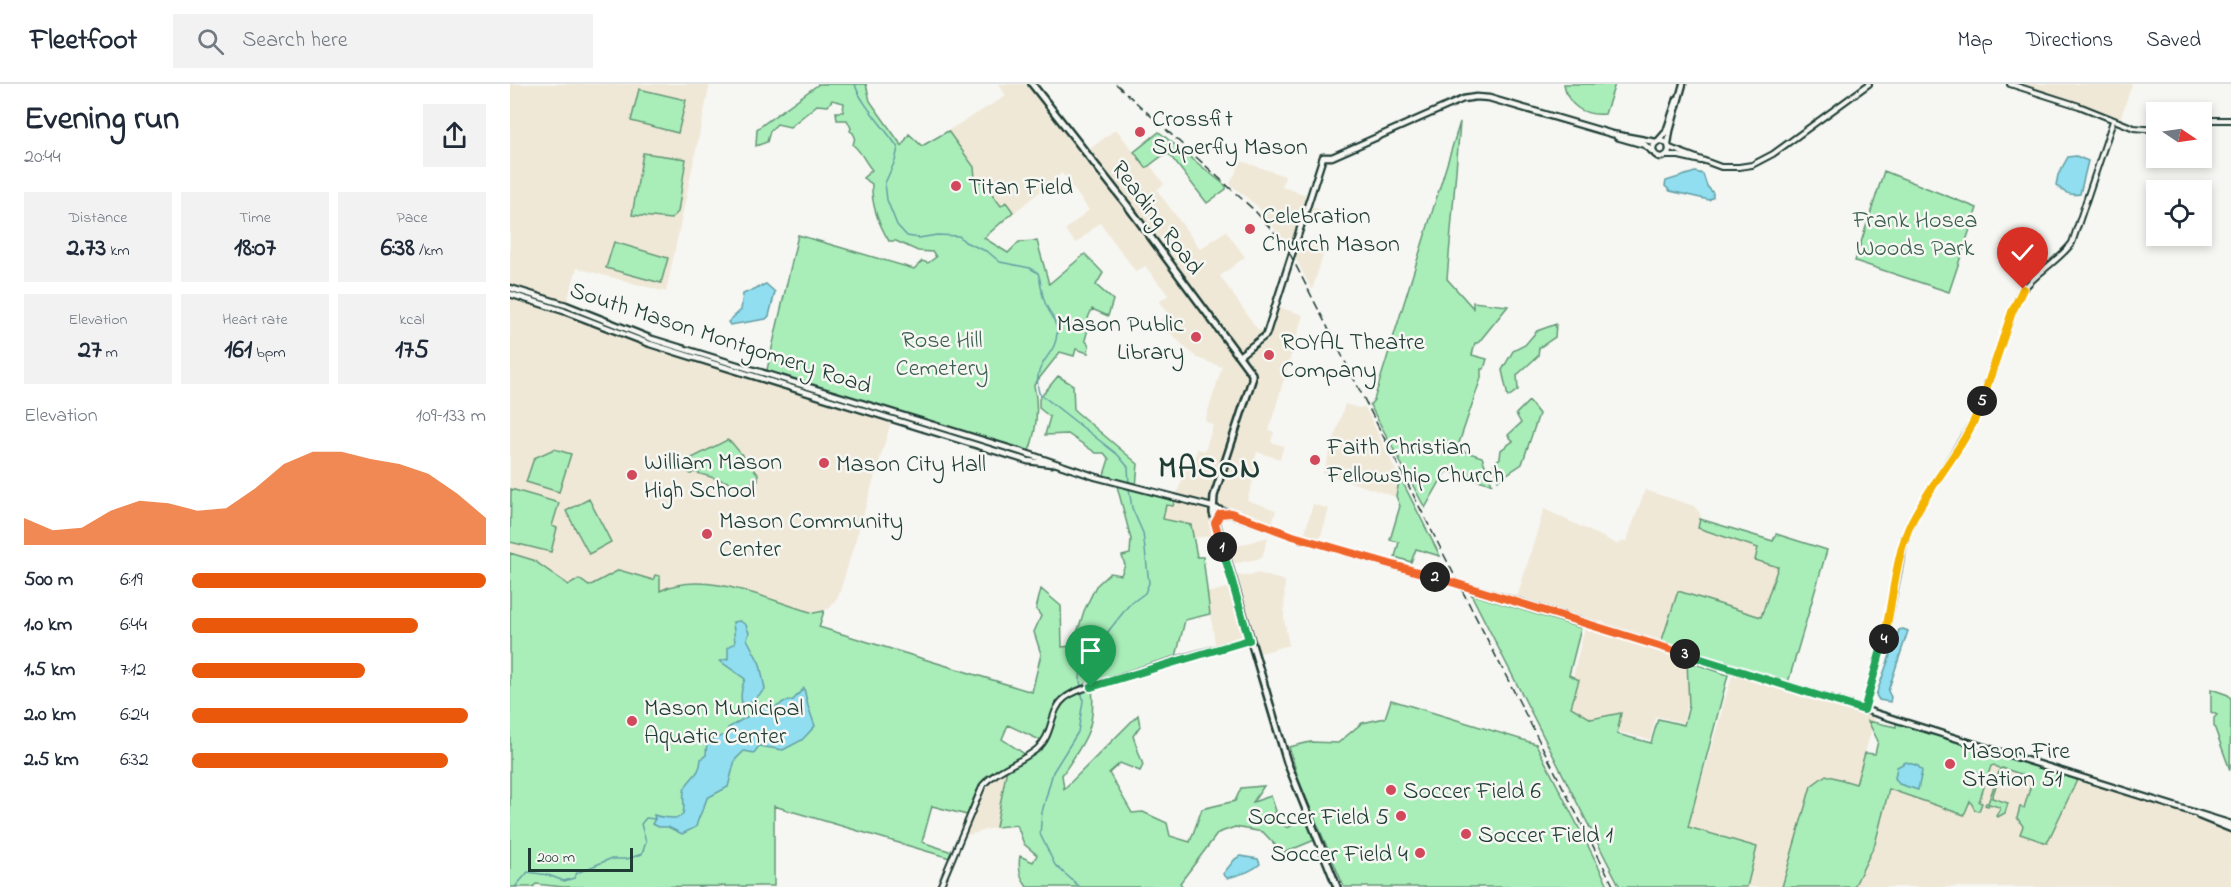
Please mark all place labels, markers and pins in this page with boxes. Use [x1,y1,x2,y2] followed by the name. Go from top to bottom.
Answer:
[1152,103,1308,167] place label: Crossfit Superfly Mason
[1133,125,1147,139] marker: Crossfit Superfly Mason
[968,171,1074,206] place label: Titan Field
[949,179,963,193] marker: Titan Field
[1262,200,1400,263] place label: Celebration Church Mason
[1243,222,1257,236] marker: Celebration Church Mason
[1997,227,2048,289] pin
[1057,308,1184,372] place label: Mason Public Library
[1281,326,1425,390] place label: ROYAL Theatre Company
[1189,330,1203,344] marker: Mason Public Library
[1262,348,1276,362] marker: ROYAL Theatre Company
[1967,386,1997,416] pin: 5
[1326,431,1504,494] place label: Faith Christian Fellowship Church
[644,446,782,509] place label: William Mason High School
[836,448,986,484] place label: Mason City Hall
[1308,453,1322,467] marker: Faith Christian Fellowship Church
[817,456,831,470] marker: Mason City Hall
[625,468,639,482] marker: William Mason High School
[719,505,903,568] place label: Mason Community Center
[700,527,714,541] marker: Mason Community Center
[1207,532,1237,562] pin: 1
[1420,562,1450,592] pin: 2
[1869,624,1899,654] pin: 4
[1065,625,1116,687] pin
[1670,639,1700,669] pin: 3
[644,692,803,755] place label: Mason Municipal Aquatic Center
[625,714,639,728] marker: Mason Municipal Aquatic Center
[1962,735,2070,798] place label: Mason Fire Station 51
[1943,757,1957,771] marker: Mason Fire Station 51
[1403,775,1542,810] place label: Soccer Field 6
[1384,783,1398,797] marker: Soccer Field 6
[1248,801,1389,836] place label: Soccer Field 5
[1394,809,1408,823] marker: Soccer Field 5
[1478,819,1614,854] place label: Soccer Field 1
[1459,827,1473,841] marker: Soccer Field 1
[1271,838,1408,873] place label: Soccer Field 4
[1413,846,1427,860] marker: Soccer Field 4

